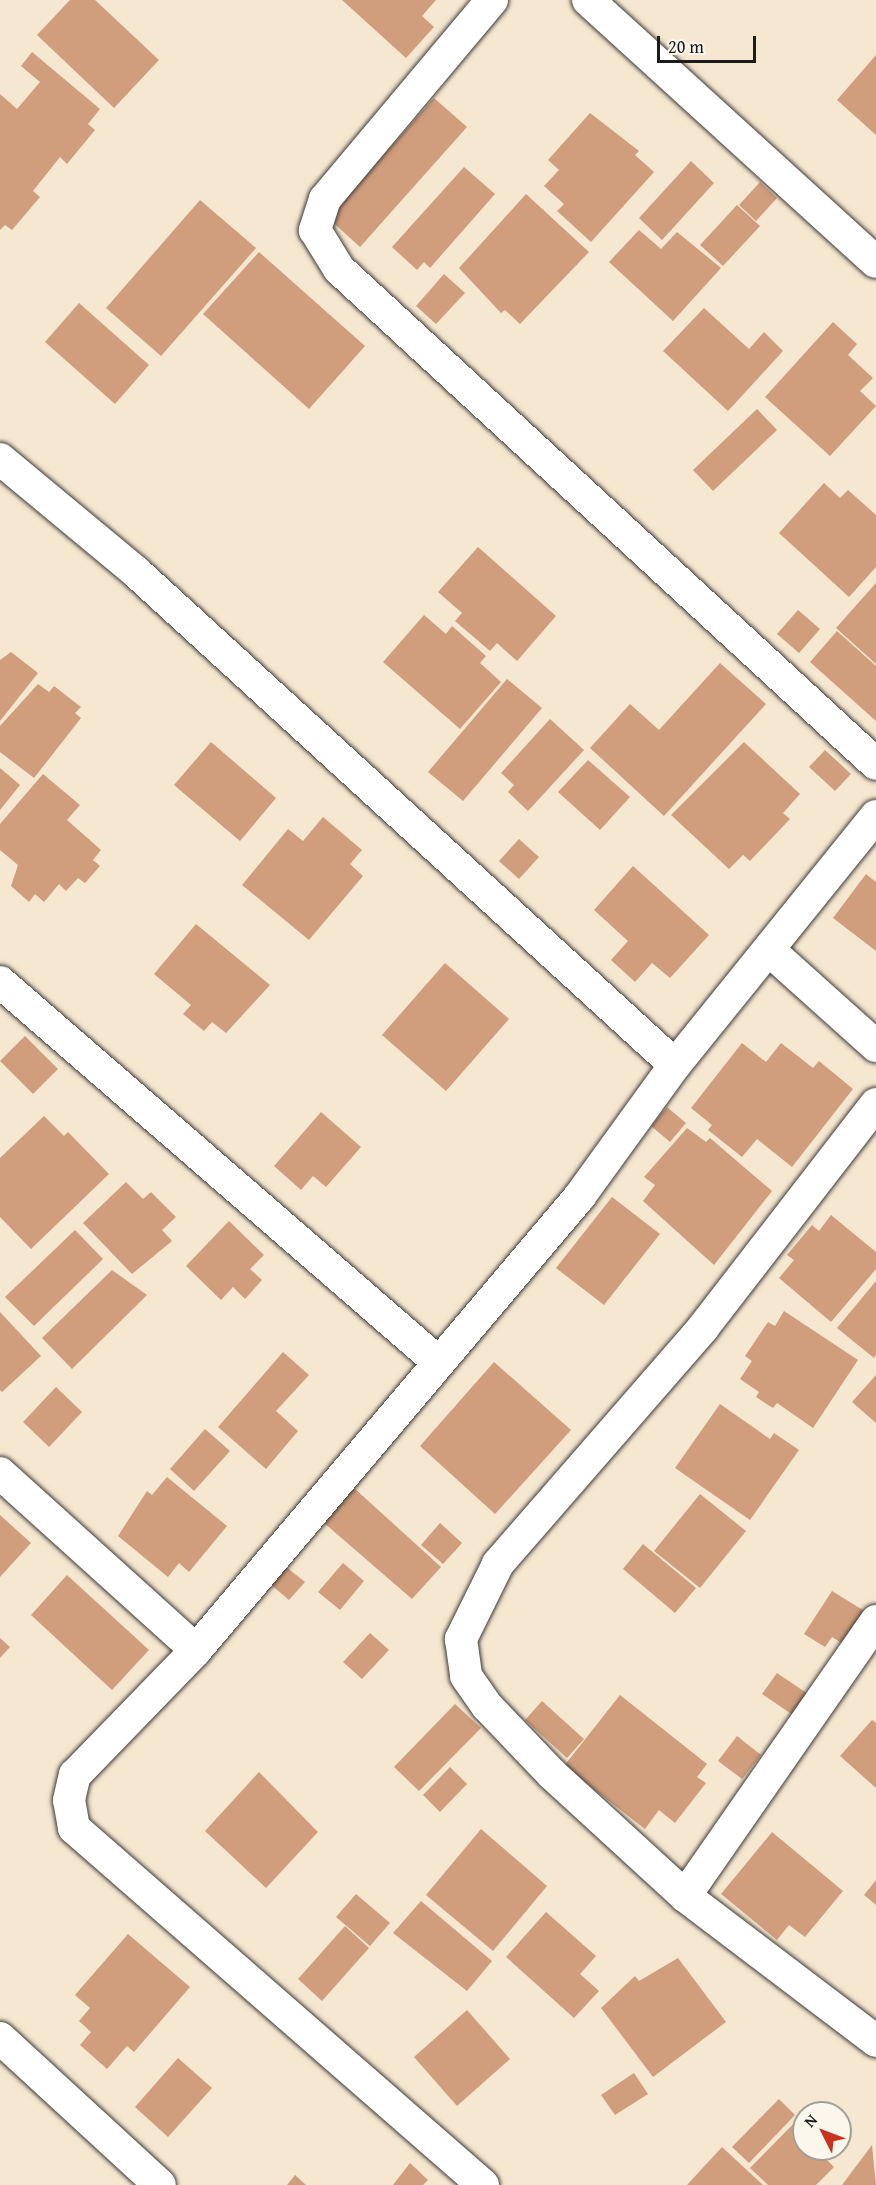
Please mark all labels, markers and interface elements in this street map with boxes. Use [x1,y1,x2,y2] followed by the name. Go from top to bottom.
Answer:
[660,24,759,62] scale bar
[668,33,704,60] text: 20 m
[792,2101,852,2161] north arrow
[798,2108,823,2132] text: N

